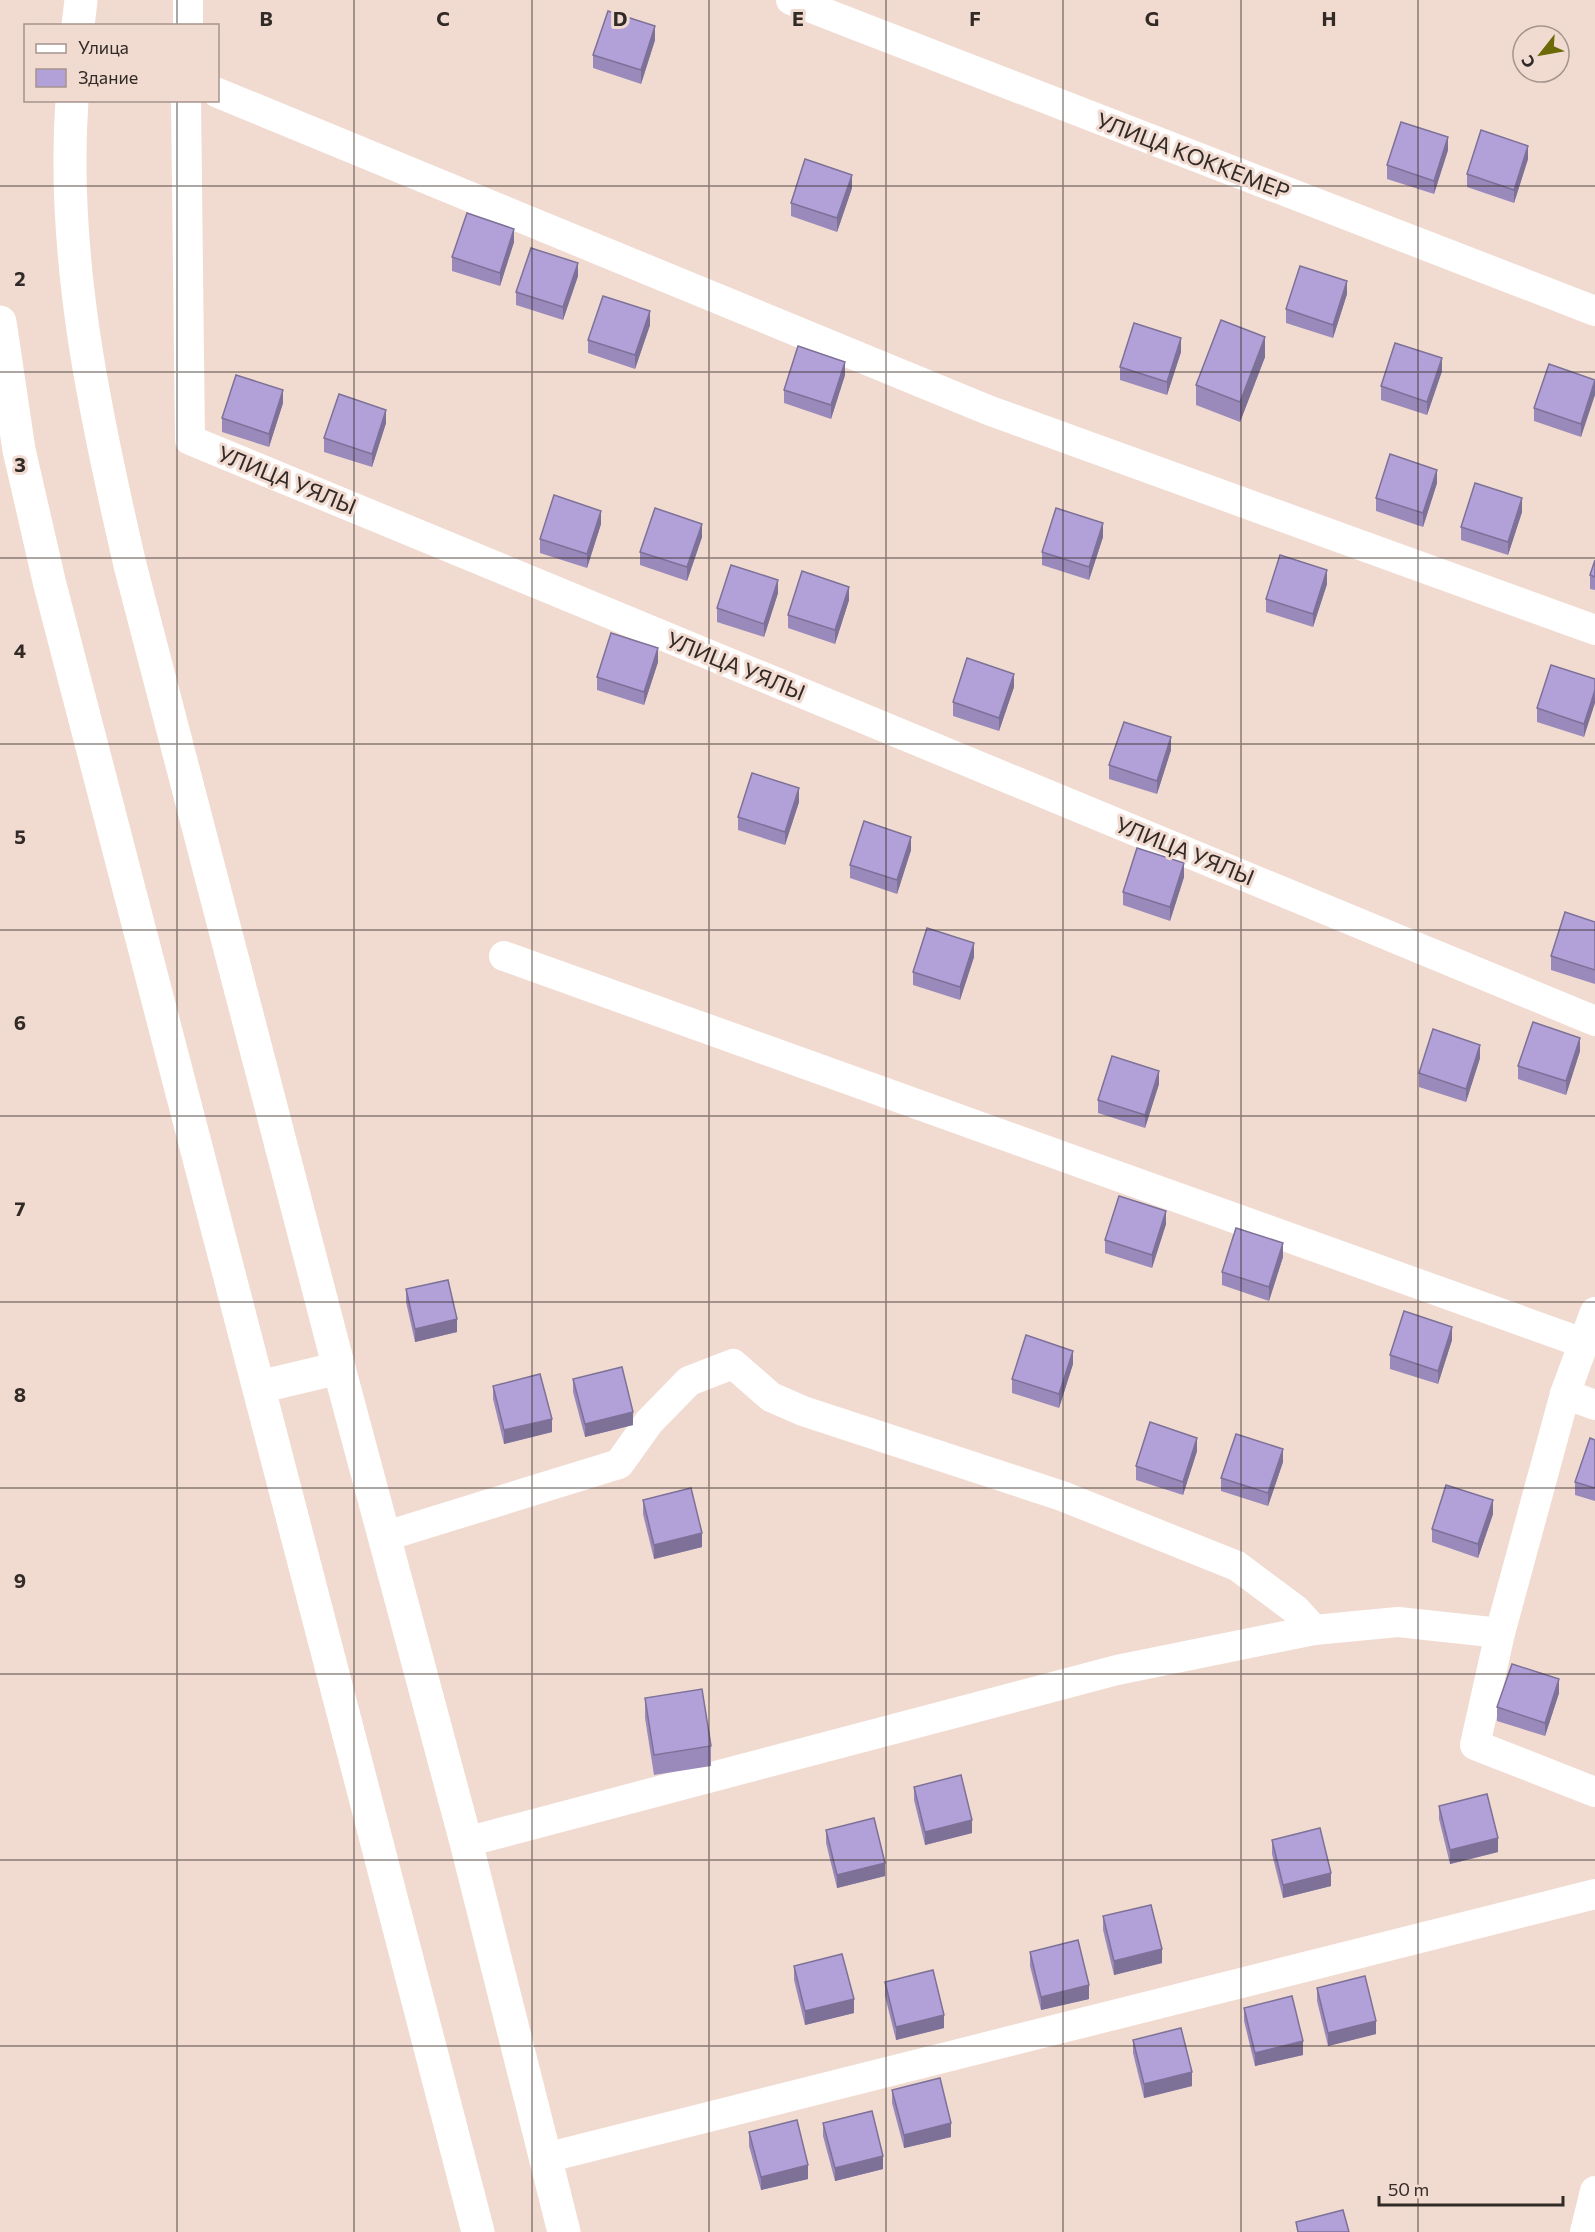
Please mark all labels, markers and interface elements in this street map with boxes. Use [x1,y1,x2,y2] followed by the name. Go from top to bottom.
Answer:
[259,6,273,30] text: B
[436,6,450,30] text: C
[613,6,627,30] text: D
[792,6,804,30] text: E
[969,6,981,30] text: F
[1145,6,1159,30] text: G
[1322,6,1337,30] text: H
[24,24,219,102] legend
[1511,24,1571,84] north arrow
[78,36,129,58] text: Улица
[1517,52,1539,72] text: С
[78,66,138,88] text: Здание
[1093,106,1294,205] street label: УЛИЦА КОККЕМЕР
[14,266,26,290] text: 2
[214,439,361,520] street label: УЛИЦА УЯЛЫ
[14,452,26,476] text: 3
[663,625,810,706] street label: УЛИЦА УЯЛЫ
[14,638,26,662] text: 4
[1112,810,1259,891] street label: УЛИЦА УЯЛЫ
[14,824,26,848] text: 5
[14,1010,26,1034] text: 6
[15,1196,26,1220] text: 7
[14,1382,26,1406] text: 8
[14,1568,26,1592] text: 9
[1379,2169,1564,2207] scale bar
[1388,2178,1429,2200] text: 50 m

